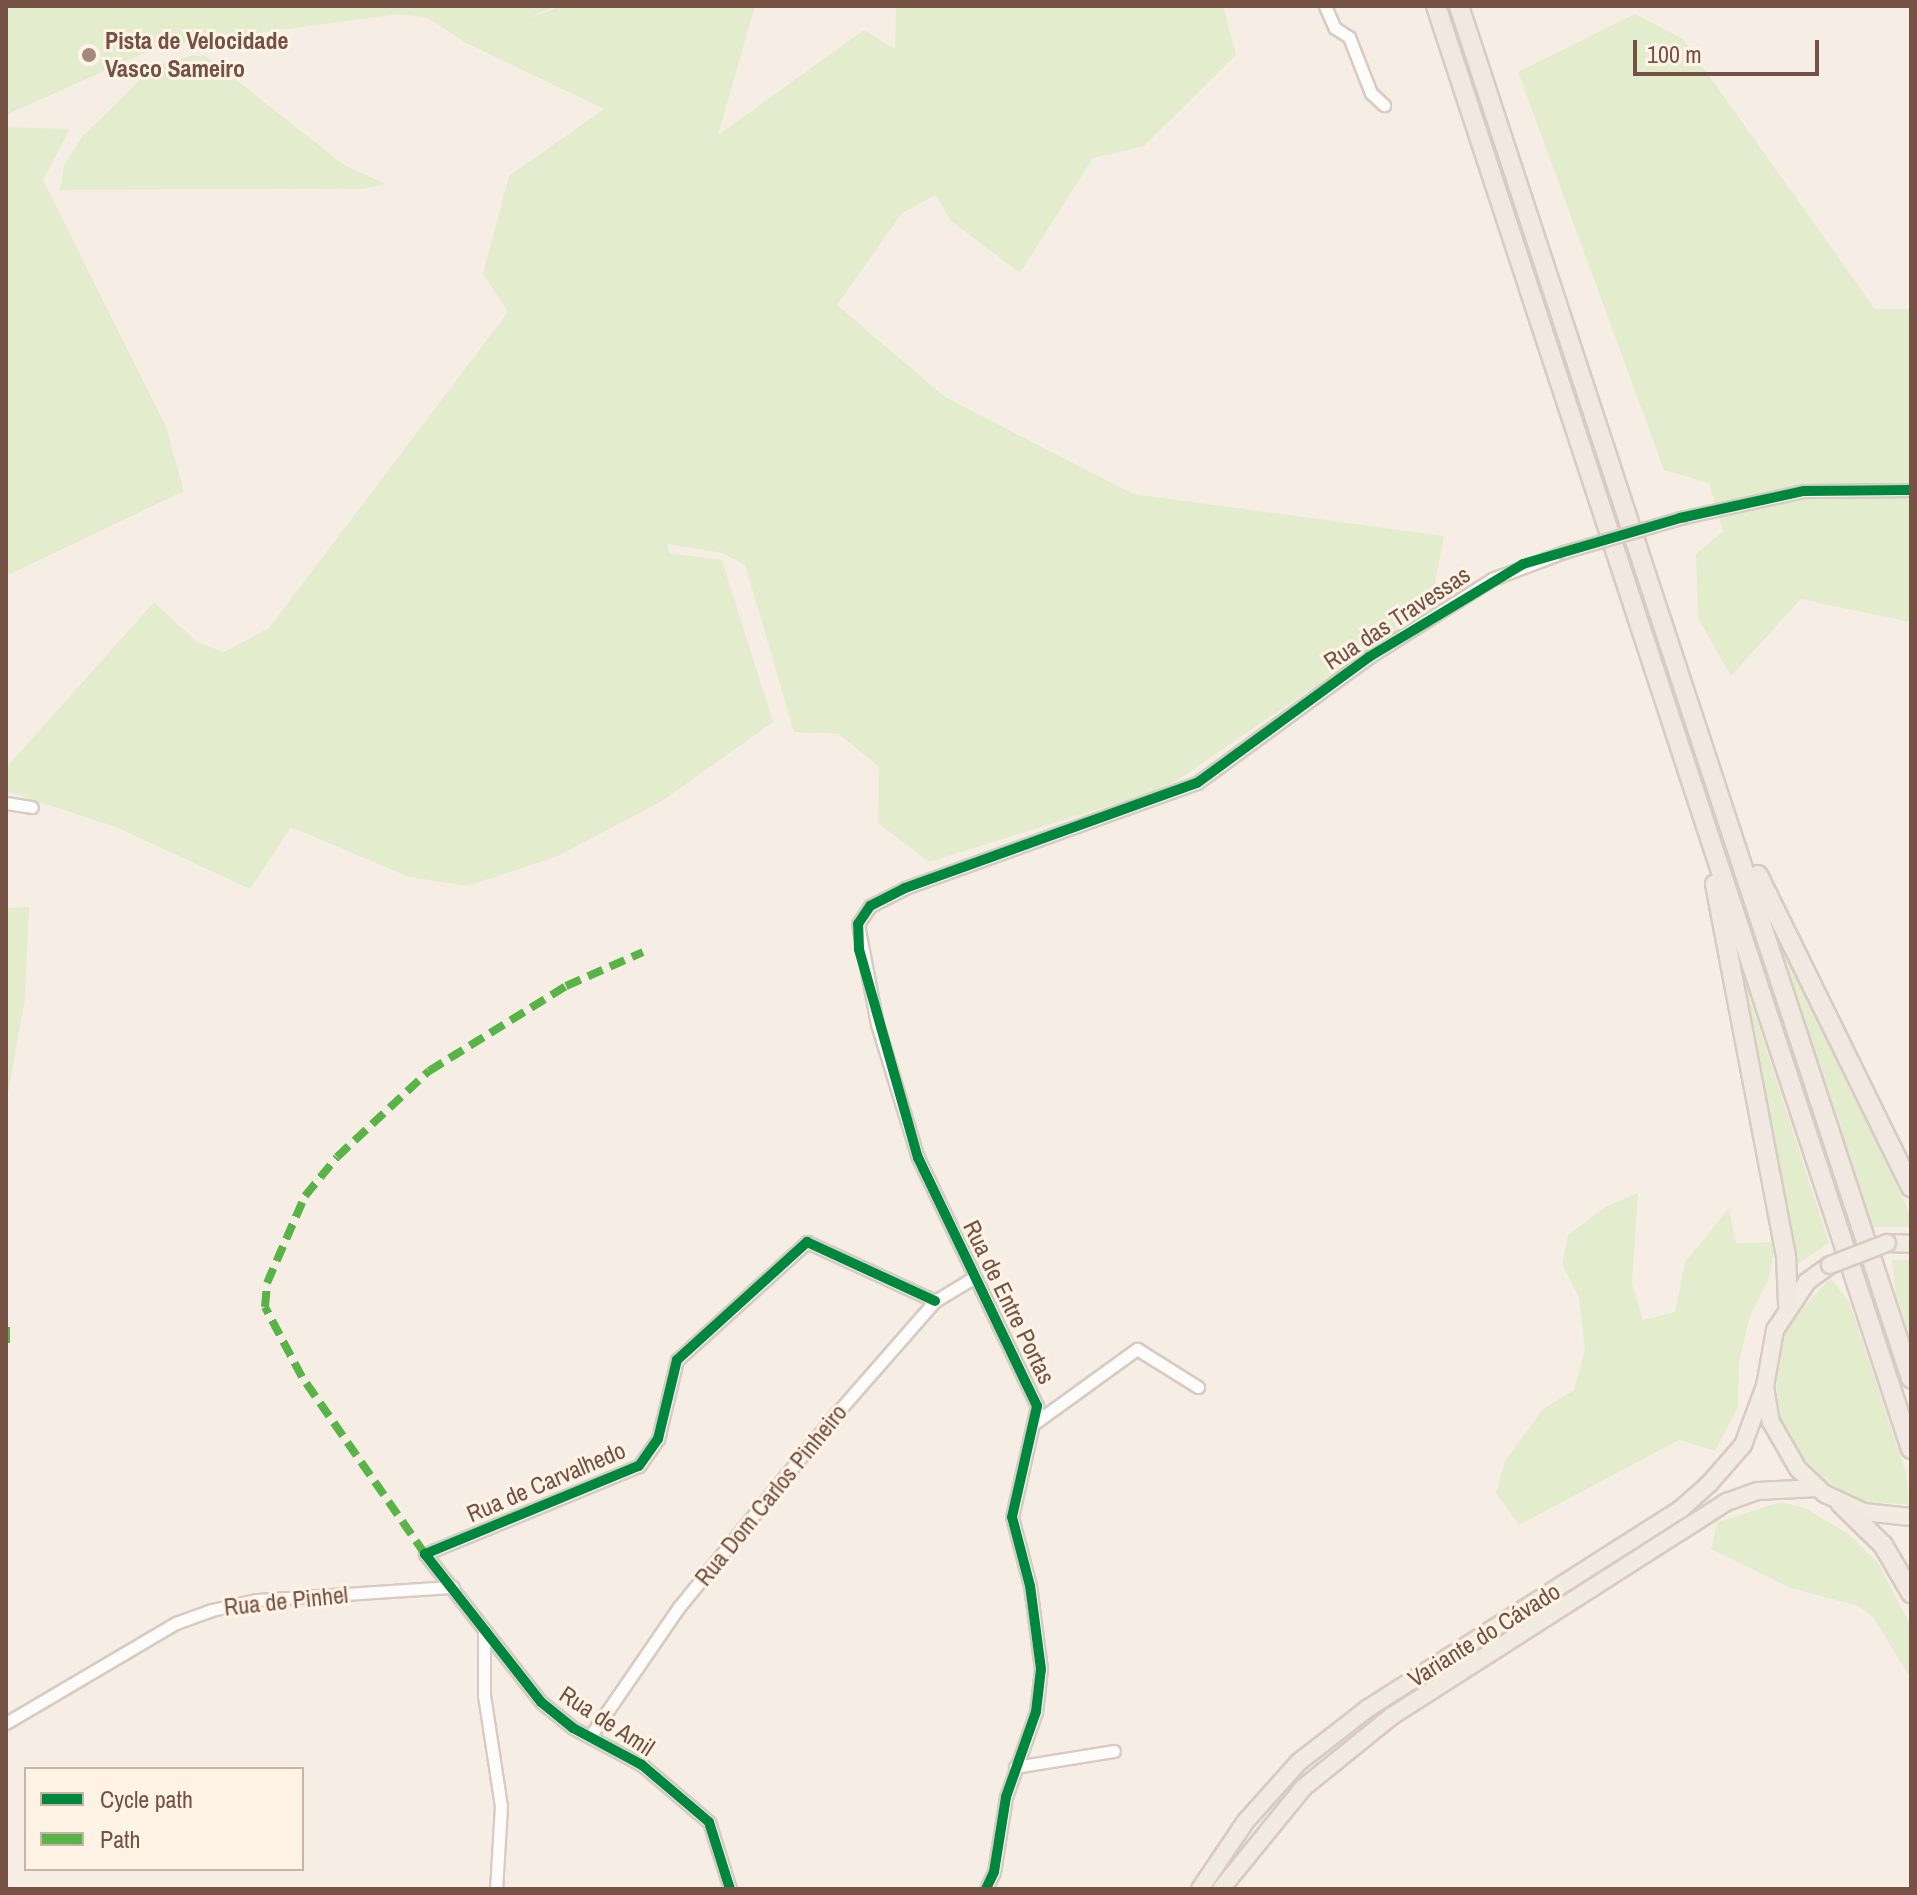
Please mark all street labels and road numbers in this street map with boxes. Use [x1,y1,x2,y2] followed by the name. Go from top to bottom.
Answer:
[1318,560,1476,676] street label: Rua das Travessas
[957,1216,1061,1388] street label: Rua de Entre Portas
[689,1398,853,1592] street label: Rua Dom Carlos Pinheiro
[462,1436,630,1528] street label: Rua de Carvalhedo
[1403,1577,1565,1693] street label: Variante do Cávado
[222,1580,350,1622] street label: Rua de Pinhel
[554,1679,660,1763] street label: Rua de Amil

